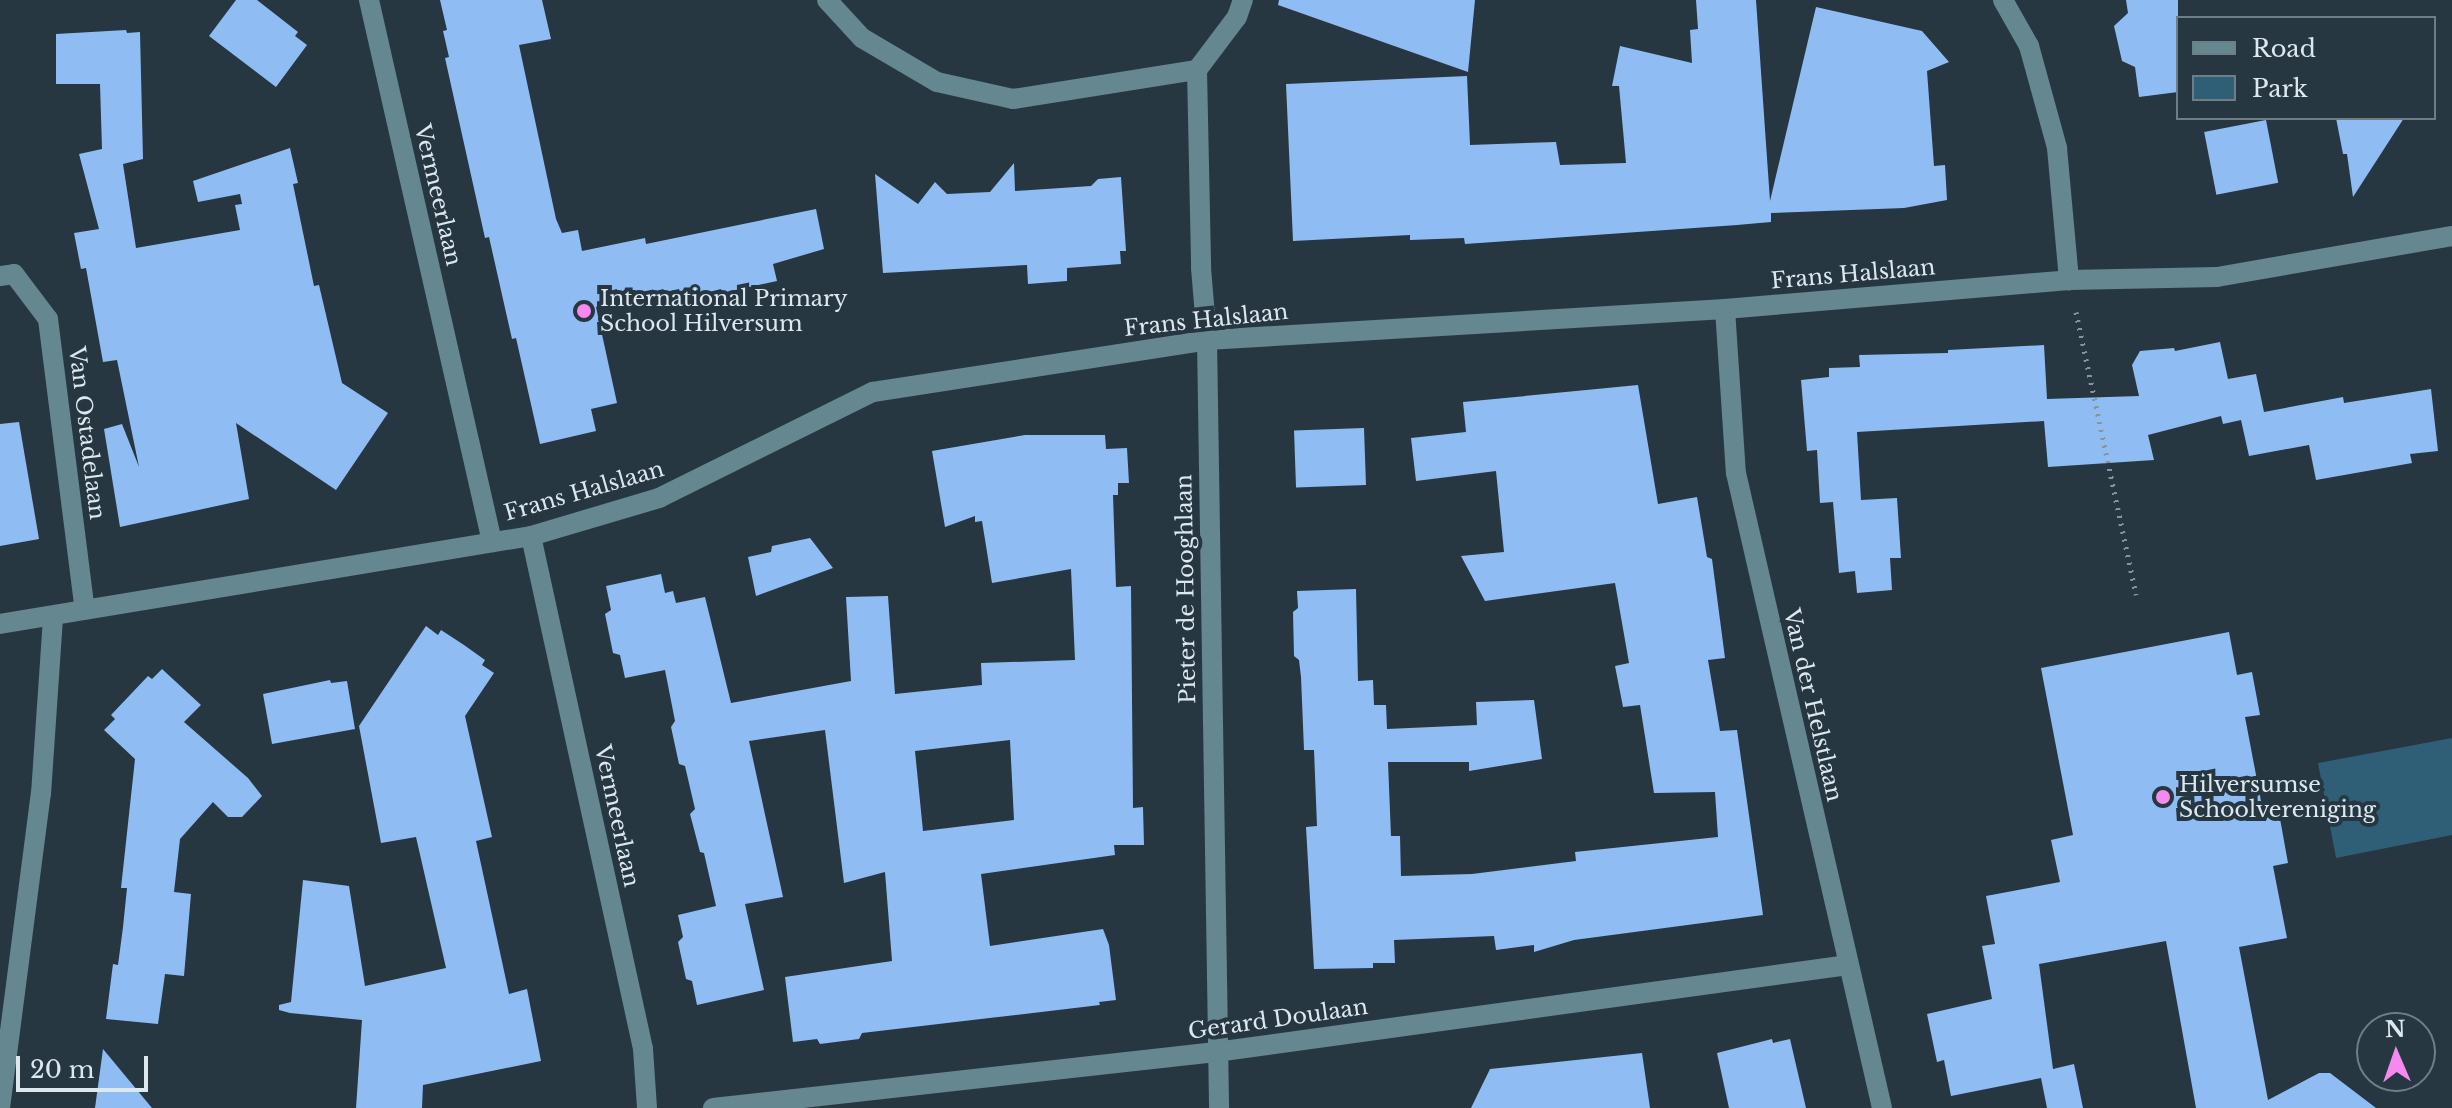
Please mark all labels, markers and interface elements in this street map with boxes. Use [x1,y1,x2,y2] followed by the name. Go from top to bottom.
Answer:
[2176,16,2436,120] legend
[2252,34,2316,63] text: Road
[2252,74,2308,103] text: Park
[409,122,467,268] street label: Vermeerlaan
[1770,254,1936,294] street label: Frans Halslaan
[600,285,848,336] place label: International Primary School Hilversum
[1123,298,1289,342] street label: Frans Halslaan
[575,302,593,320] marker: International Primary School Hilversum
[63,345,111,521] street label: Van Ostadelaan
[501,456,667,526] street label: Frans Halslaan
[1171,474,1201,704] street label: Pieter de Hooghlaan
[1778,606,1848,804] street label: Van der Helstlaan
[589,743,645,889] street label: Vermeerlaan
[2179,771,2376,822] place label: Hilversumse Schoolvereniging
[2154,788,2172,806] marker: Hilversumse Schoolvereniging
[1186,993,1370,1045] street label: Gerard Doulaan
[2356,1012,2436,1092] north arrow
[2384,1016,2406,1043] text: N
[20,1040,152,1090] scale bar
[30,1055,95,1084] text: 20 m

